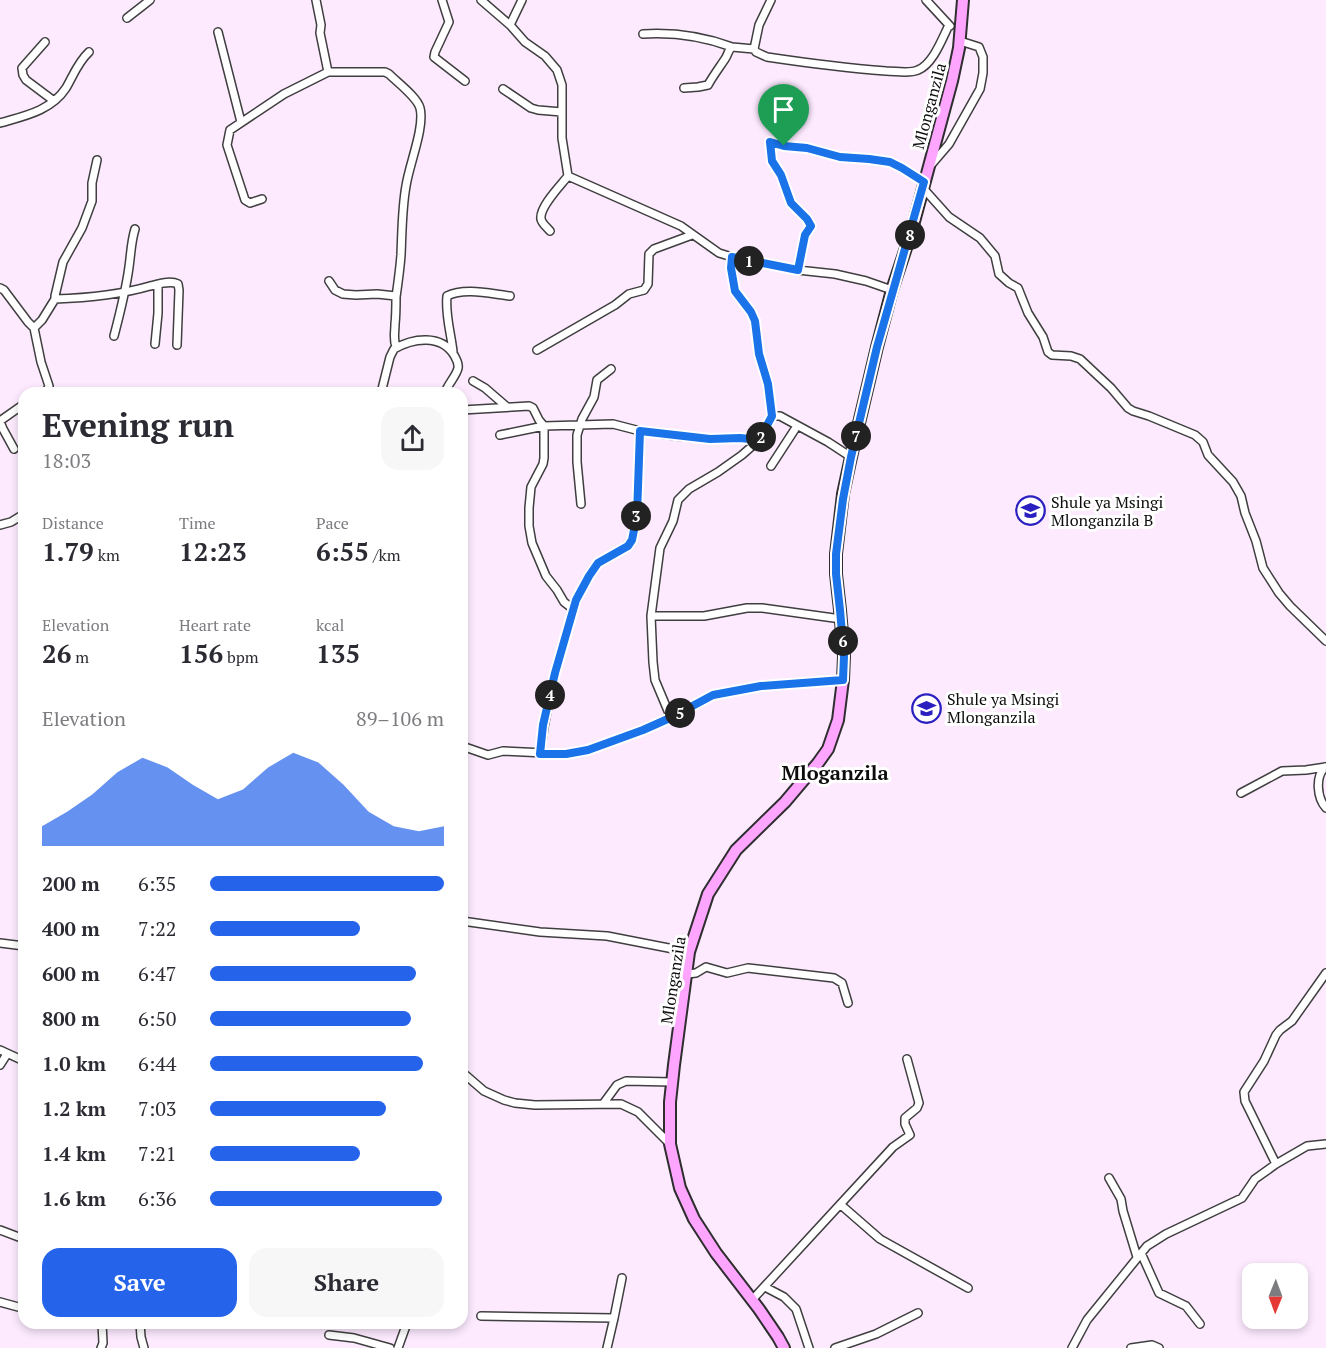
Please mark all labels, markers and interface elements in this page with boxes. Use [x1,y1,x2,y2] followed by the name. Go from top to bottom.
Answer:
[907,60,951,152] street label: Mlonganzila
[758,84,809,146] pin
[767,93,800,126] icon: arrive
[895,220,925,250] pin: 8
[905,224,915,246] text: 8
[734,246,764,276] pin: 1
[744,250,754,272] text: 1
[42,403,234,446] text: Evening run
[381,407,444,470] button: share
[841,421,871,451] pin: 7
[746,422,776,452] pin: 2
[851,425,861,447] text: 7
[756,426,766,448] text: 2
[42,447,91,474] text: 18:03
[1051,491,1163,531] place label: Shule ya Msingi Mlonganzila B
[1014,495,1046,527] school or university icon: Shule ya Msingi Mlonganzila B
[621,501,651,531] pin: 3
[631,505,641,527] text: 3
[42,512,104,534] text: Distance
[179,512,216,534] text: Time
[316,512,349,534] text: Pace
[42,534,94,568] text: 1.79
[179,534,247,568] text: 12:23
[316,534,369,568] text: 6:55
[94,544,120,566] text: km
[369,544,400,566] text: /km
[42,614,109,636] text: Elevation
[179,614,251,636] text: Heart rate
[316,614,344,636] text: kcal
[828,626,858,656] pin: 6
[838,630,848,652] text: 6
[42,636,71,670] text: 26
[179,636,223,670] text: 156
[316,636,360,670] text: 135
[71,646,89,668] text: m
[223,646,259,668] text: bpm
[535,680,565,710] pin: 4
[545,684,555,706] text: 4
[947,688,1059,728] place label: Shule ya Msingi Mlonganzila
[910,692,942,724] school or university icon: Shule ya Msingi Mlonganzila
[665,698,695,728] pin: 5
[675,702,685,724] text: 5
[42,705,126,732] text: Elevation
[356,705,444,732] text: 89–106 m
[781,759,889,786] district label: Mloganzila
[42,870,100,897] text: 200 m
[138,870,177,897] text: 6:35
[42,915,100,942] text: 400 m
[138,915,177,942] text: 7:22
[655,935,691,1025] street label: Mlonganzila
[42,960,100,987] text: 600 m
[138,960,177,987] text: 6:47
[42,1005,100,1032] text: 800 m
[138,1005,177,1032] text: 6:50
[42,1050,106,1077] text: 1.0 km
[138,1050,177,1077] text: 6:44
[42,1095,106,1122] text: 1.2 km
[138,1095,177,1122] text: 7:03
[42,1140,106,1167] text: 1.4 km
[138,1140,177,1167] text: 7:21
[42,1185,106,1212] text: 1.6 km
[138,1185,177,1212] text: 6:36
[42,1248,237,1317] button: Save
[249,1248,444,1317] button: Share
[1242,1263,1308,1329] north arrow
[1242,1263,1308,1329] map controls

